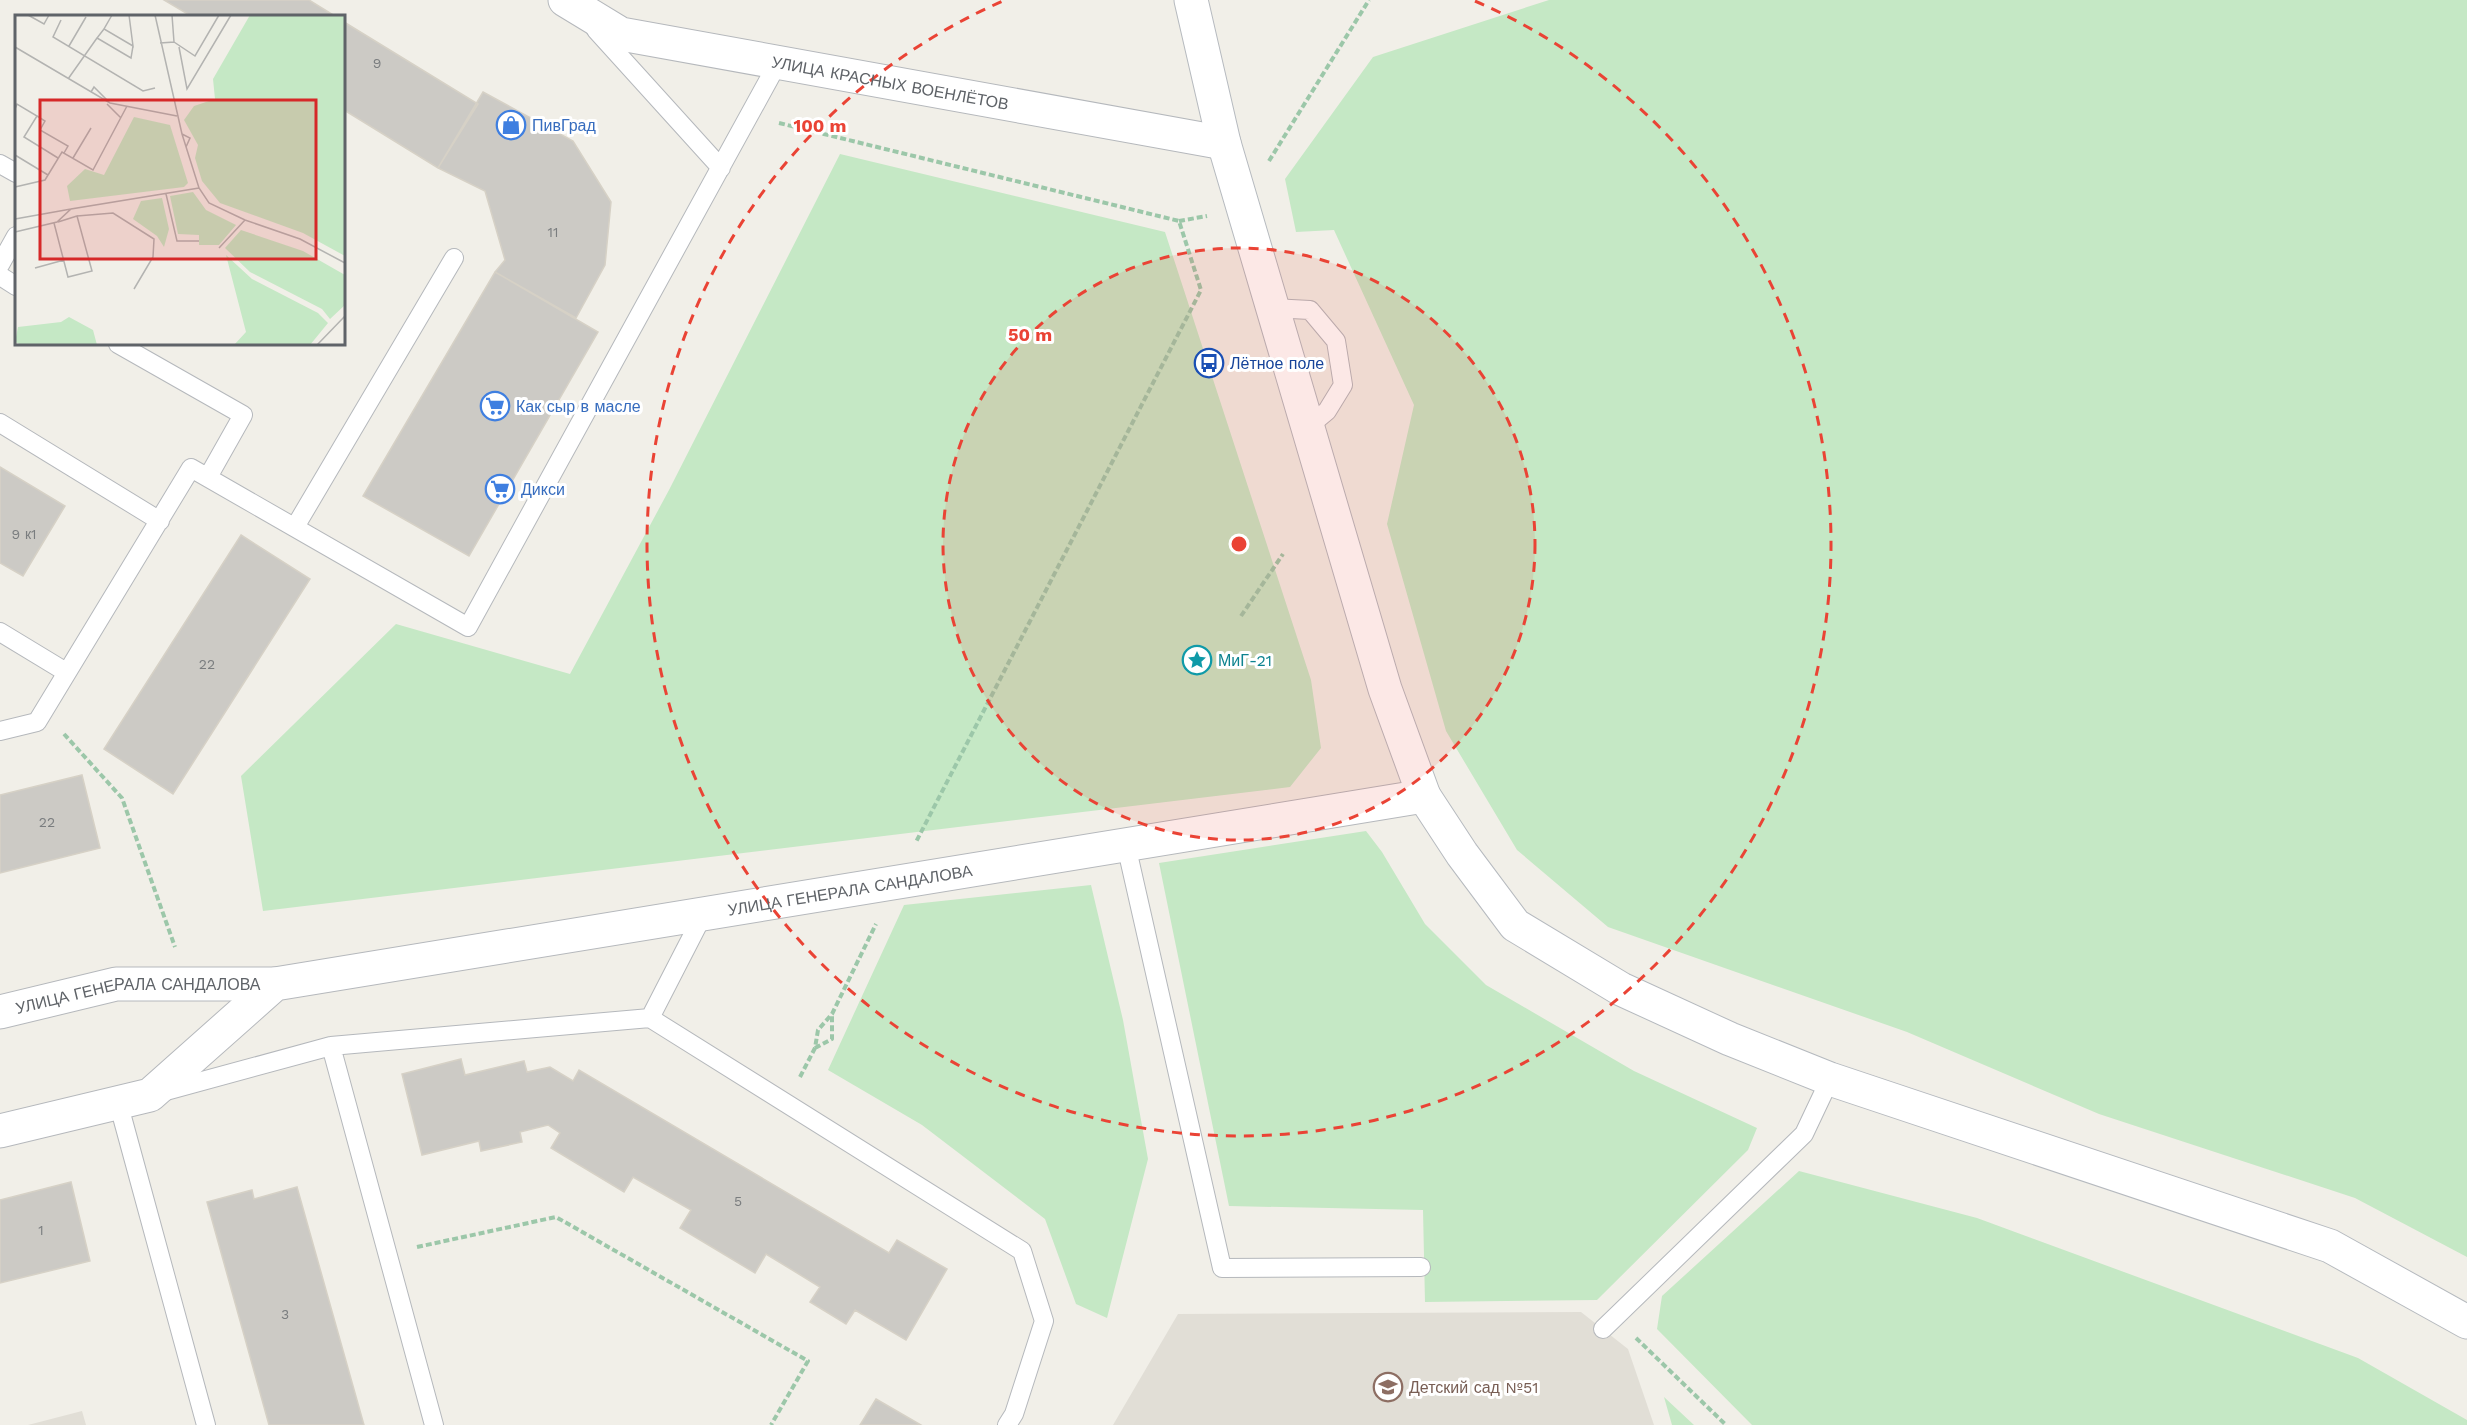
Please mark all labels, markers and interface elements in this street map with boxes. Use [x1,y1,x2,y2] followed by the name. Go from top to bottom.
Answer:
[15,15,345,345] inset map
[770,52,1010,113] street label: УЛИЦА КРАСНЫХ ВОЕНЛЁТОВ
[373,55,381,71] house number: 9
[495,109,527,141] shop icon: ПивГрад
[793,115,847,136] text: 100 m
[532,116,597,135] place label: ПивГрад
[548,224,558,240] house number: 11
[1008,324,1052,345] text: 50 m
[1193,347,1225,379] bus stop icon: Лётное поле
[1230,354,1324,373] place label: Лётное поле
[479,390,511,422] supermarket icon: Как сыр в масле
[516,397,641,416] place label: Как сыр в масле
[484,473,516,505] supermarket icon: Дикси
[521,480,565,499] place label: Дикси
[12,526,37,542] house number: 9 к1
[1229,534,1249,554] centre of rings
[1181,644,1213,676] place icon: МиГ-21
[1218,651,1272,670] place label: МиГ-21
[199,656,215,672] house number: 22
[39,814,55,830] house number: 22
[726,861,974,919] street label: УЛИЦА ГЕНЕРАЛА САНДАЛОВА
[14,975,261,1017] street label: УЛИЦА ГЕНЕРАЛА САНДАЛОВА
[734,1193,742,1209] house number: 5
[38,1222,44,1238] house number: 1
[281,1306,289,1322] house number: 3
[1372,1371,1404,1403] school or university icon: Детский сад №51
[1409,1378,1538,1397] place label: Детский сад №51

